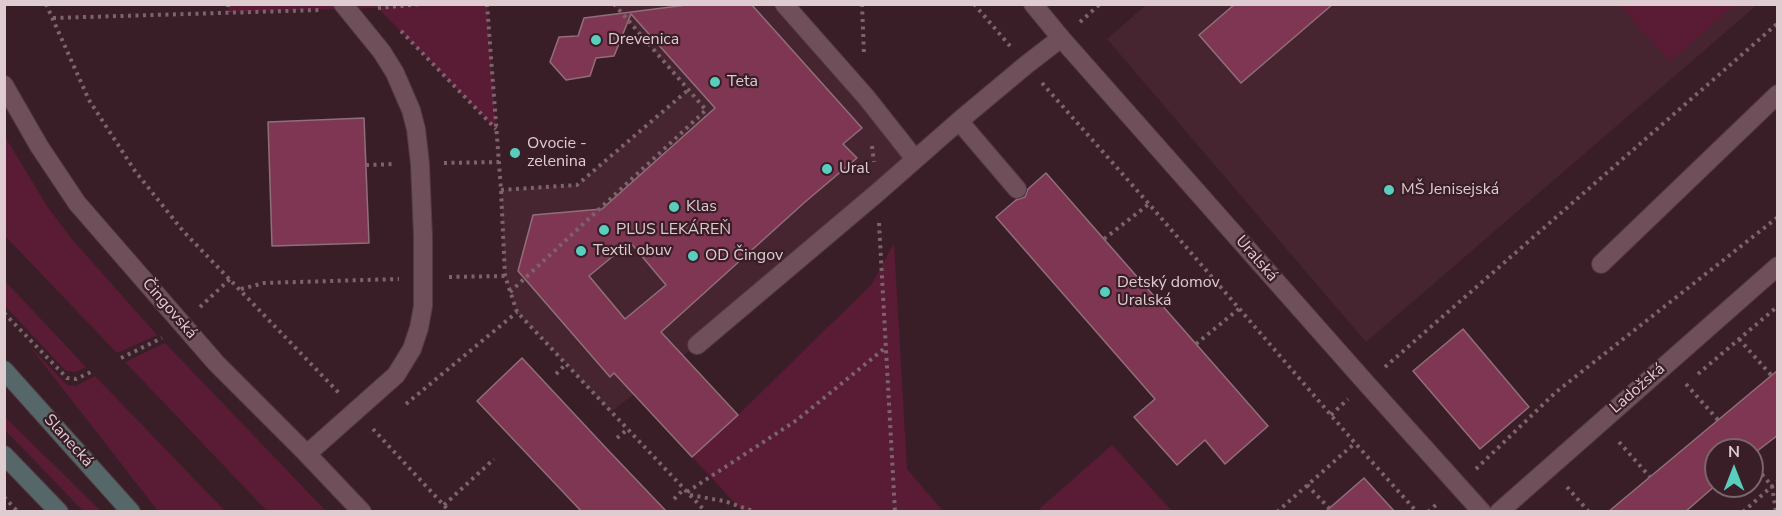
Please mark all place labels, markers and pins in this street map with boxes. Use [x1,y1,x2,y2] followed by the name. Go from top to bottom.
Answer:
[608,30,679,50] place label: Drevenica
[589,33,603,47] marker: Drevenica
[727,72,758,92] place label: Teta
[708,75,722,89] marker: Teta
[527,134,587,172] place label: Ovocie - zelenina
[508,146,522,160] marker: Ovocie - zelenina
[839,159,870,179] place label: Ural
[820,162,834,176] marker: Ural
[1401,180,1499,200] place label: MŠ Jenisejská
[1382,183,1396,197] marker: MŠ Jenisejská
[686,197,717,217] place label: Klas
[667,200,681,214] marker: Klas
[616,220,731,240] place label: PLUS LEKÁREŇ
[597,223,611,237] marker: PLUS LEKÁREŇ
[593,241,672,261] place label: Textil obuv
[574,244,588,258] marker: Textil obuv
[705,246,783,266] place label: OD Čingov
[686,249,700,263] marker: OD Čingov
[1117,273,1220,311] place label: Detský domov Uralská
[1098,285,1112,299] marker: Detský domov Uralská

